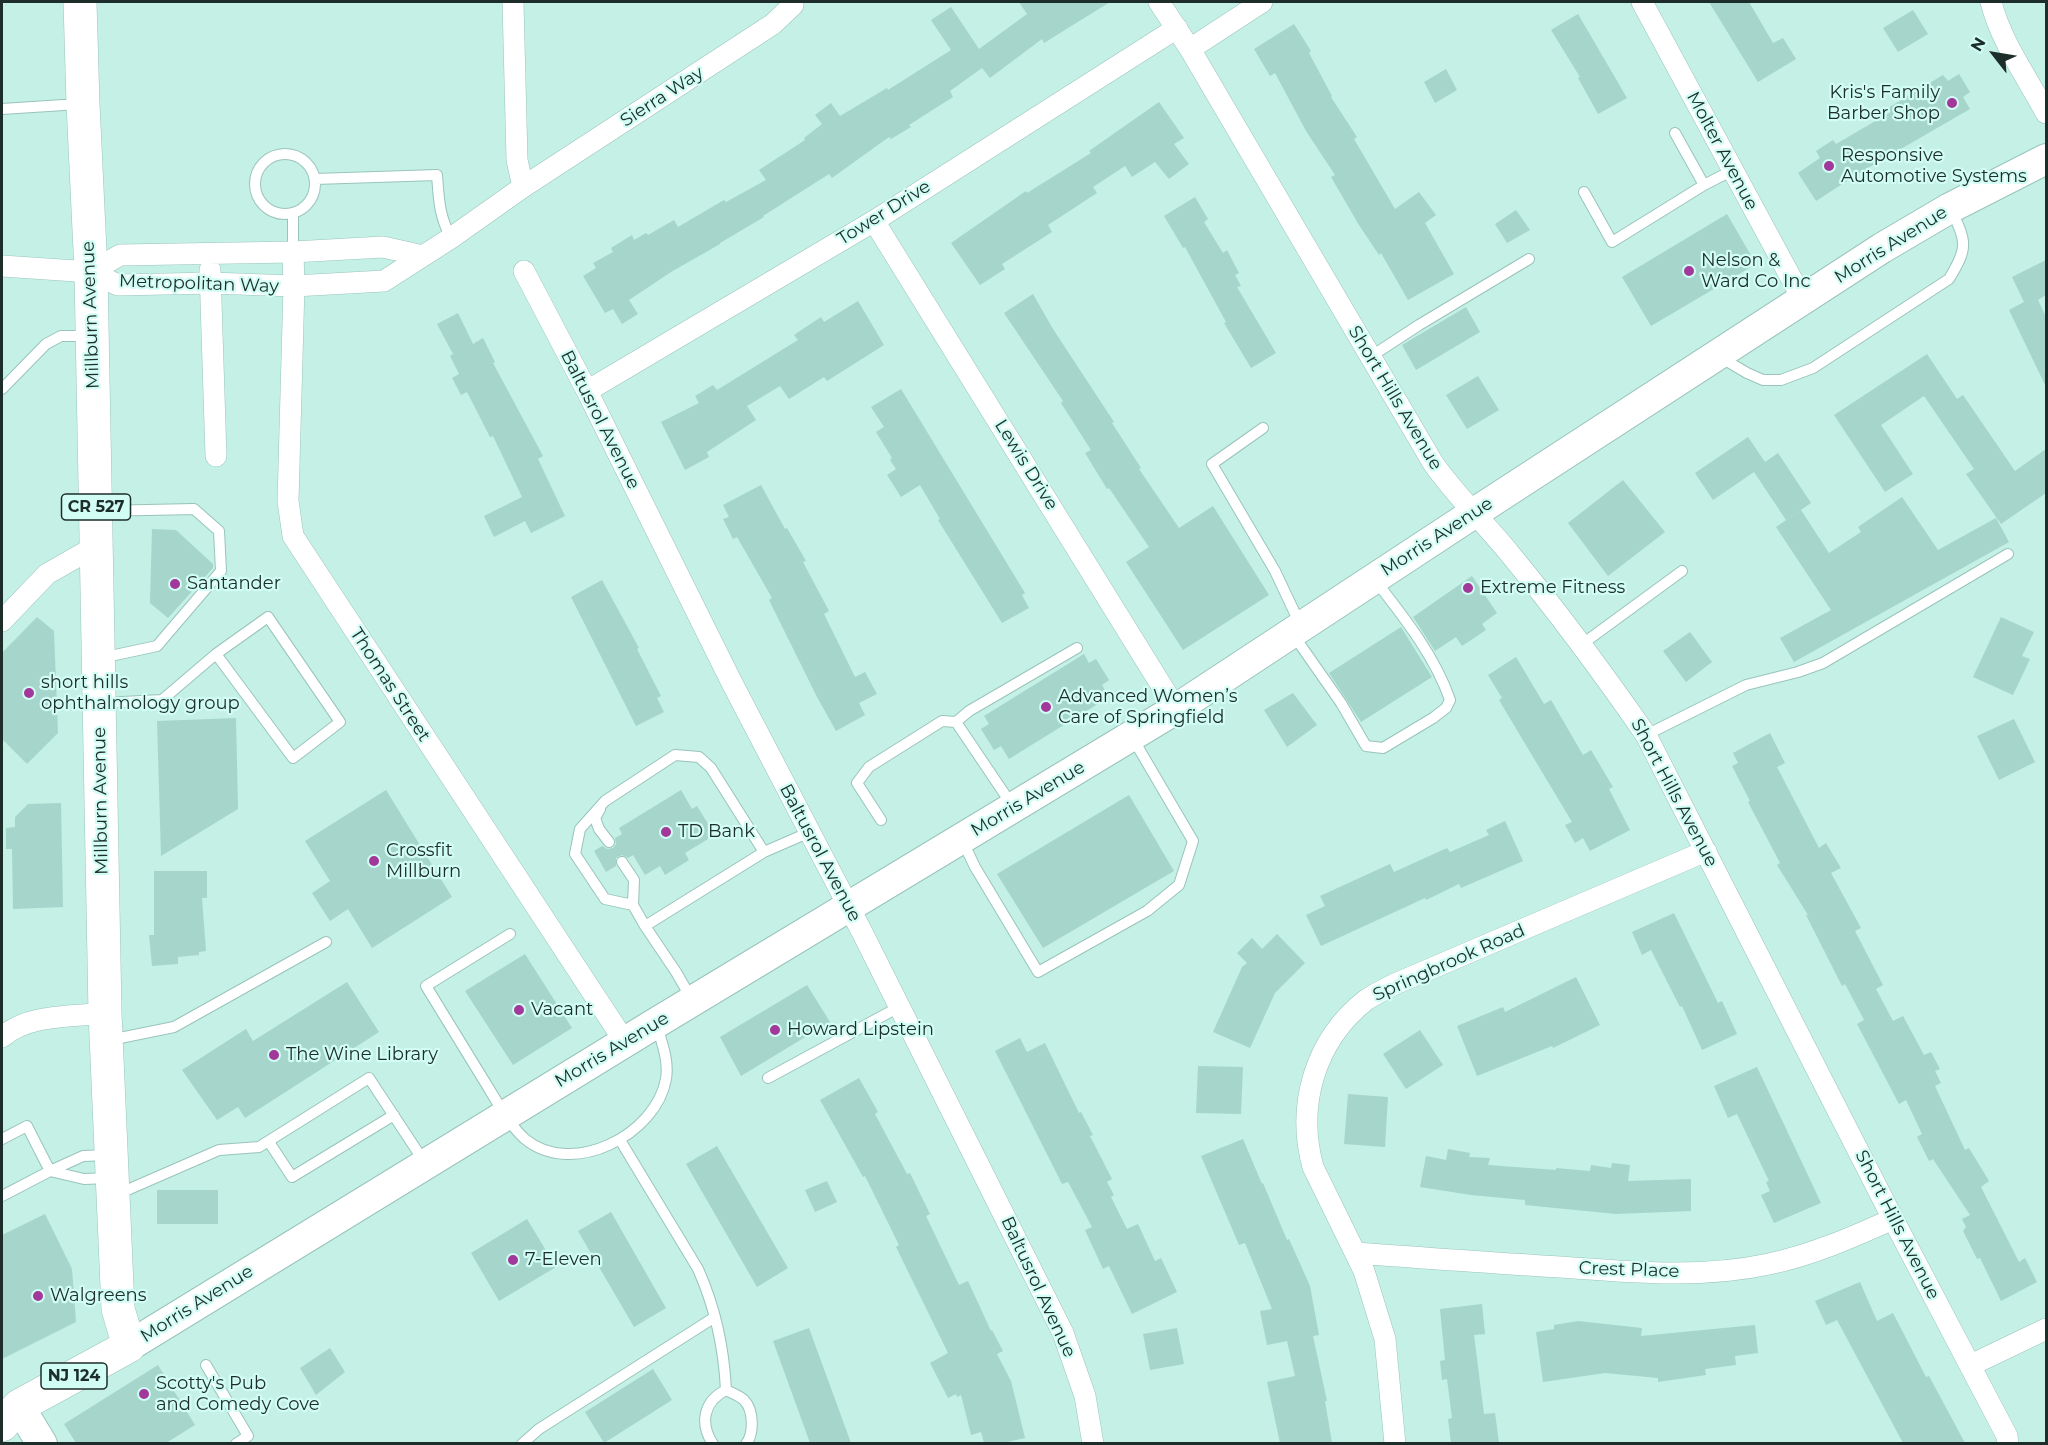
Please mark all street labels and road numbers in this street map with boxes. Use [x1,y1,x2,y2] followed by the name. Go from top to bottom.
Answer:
[616,62,708,132] street label: Sierra Way
[1682,88,1762,214] street label: Molter Avenue
[833,176,935,250] street label: Tower Drive
[1831,202,1951,288] street label: Morris Avenue
[78,241,104,389] street label: Millburn Avenue
[119,270,279,298] street label: Metropolitan Way
[1343,322,1447,474] street label: Short Hills Avenue
[556,347,644,493] street label: Baltusrol Avenue
[990,416,1062,514] street label: Lewis Drive
[1377,493,1497,581] street label: Morris Avenue
[62,494,130,520] road number: CR 527
[345,624,435,746] street label: Thomas Street
[1626,715,1722,871] street label: Short Hills Avenue
[89,727,113,875] street label: Millburn Avenue
[967,757,1089,841] street label: Morris Avenue
[775,780,865,926] street label: Baltusrol Avenue
[1370,920,1528,1006] street label: Springbrook Road
[551,1008,673,1092] street label: Morris Avenue
[1850,1147,1944,1303] street label: Short Hills Avenue
[996,1213,1080,1361] street label: Baltusrol Avenue
[1578,1257,1680,1283] street label: Crest Place
[137,1261,257,1347] street label: Morris Avenue
[41,1363,107,1389] road number: NJ 124

